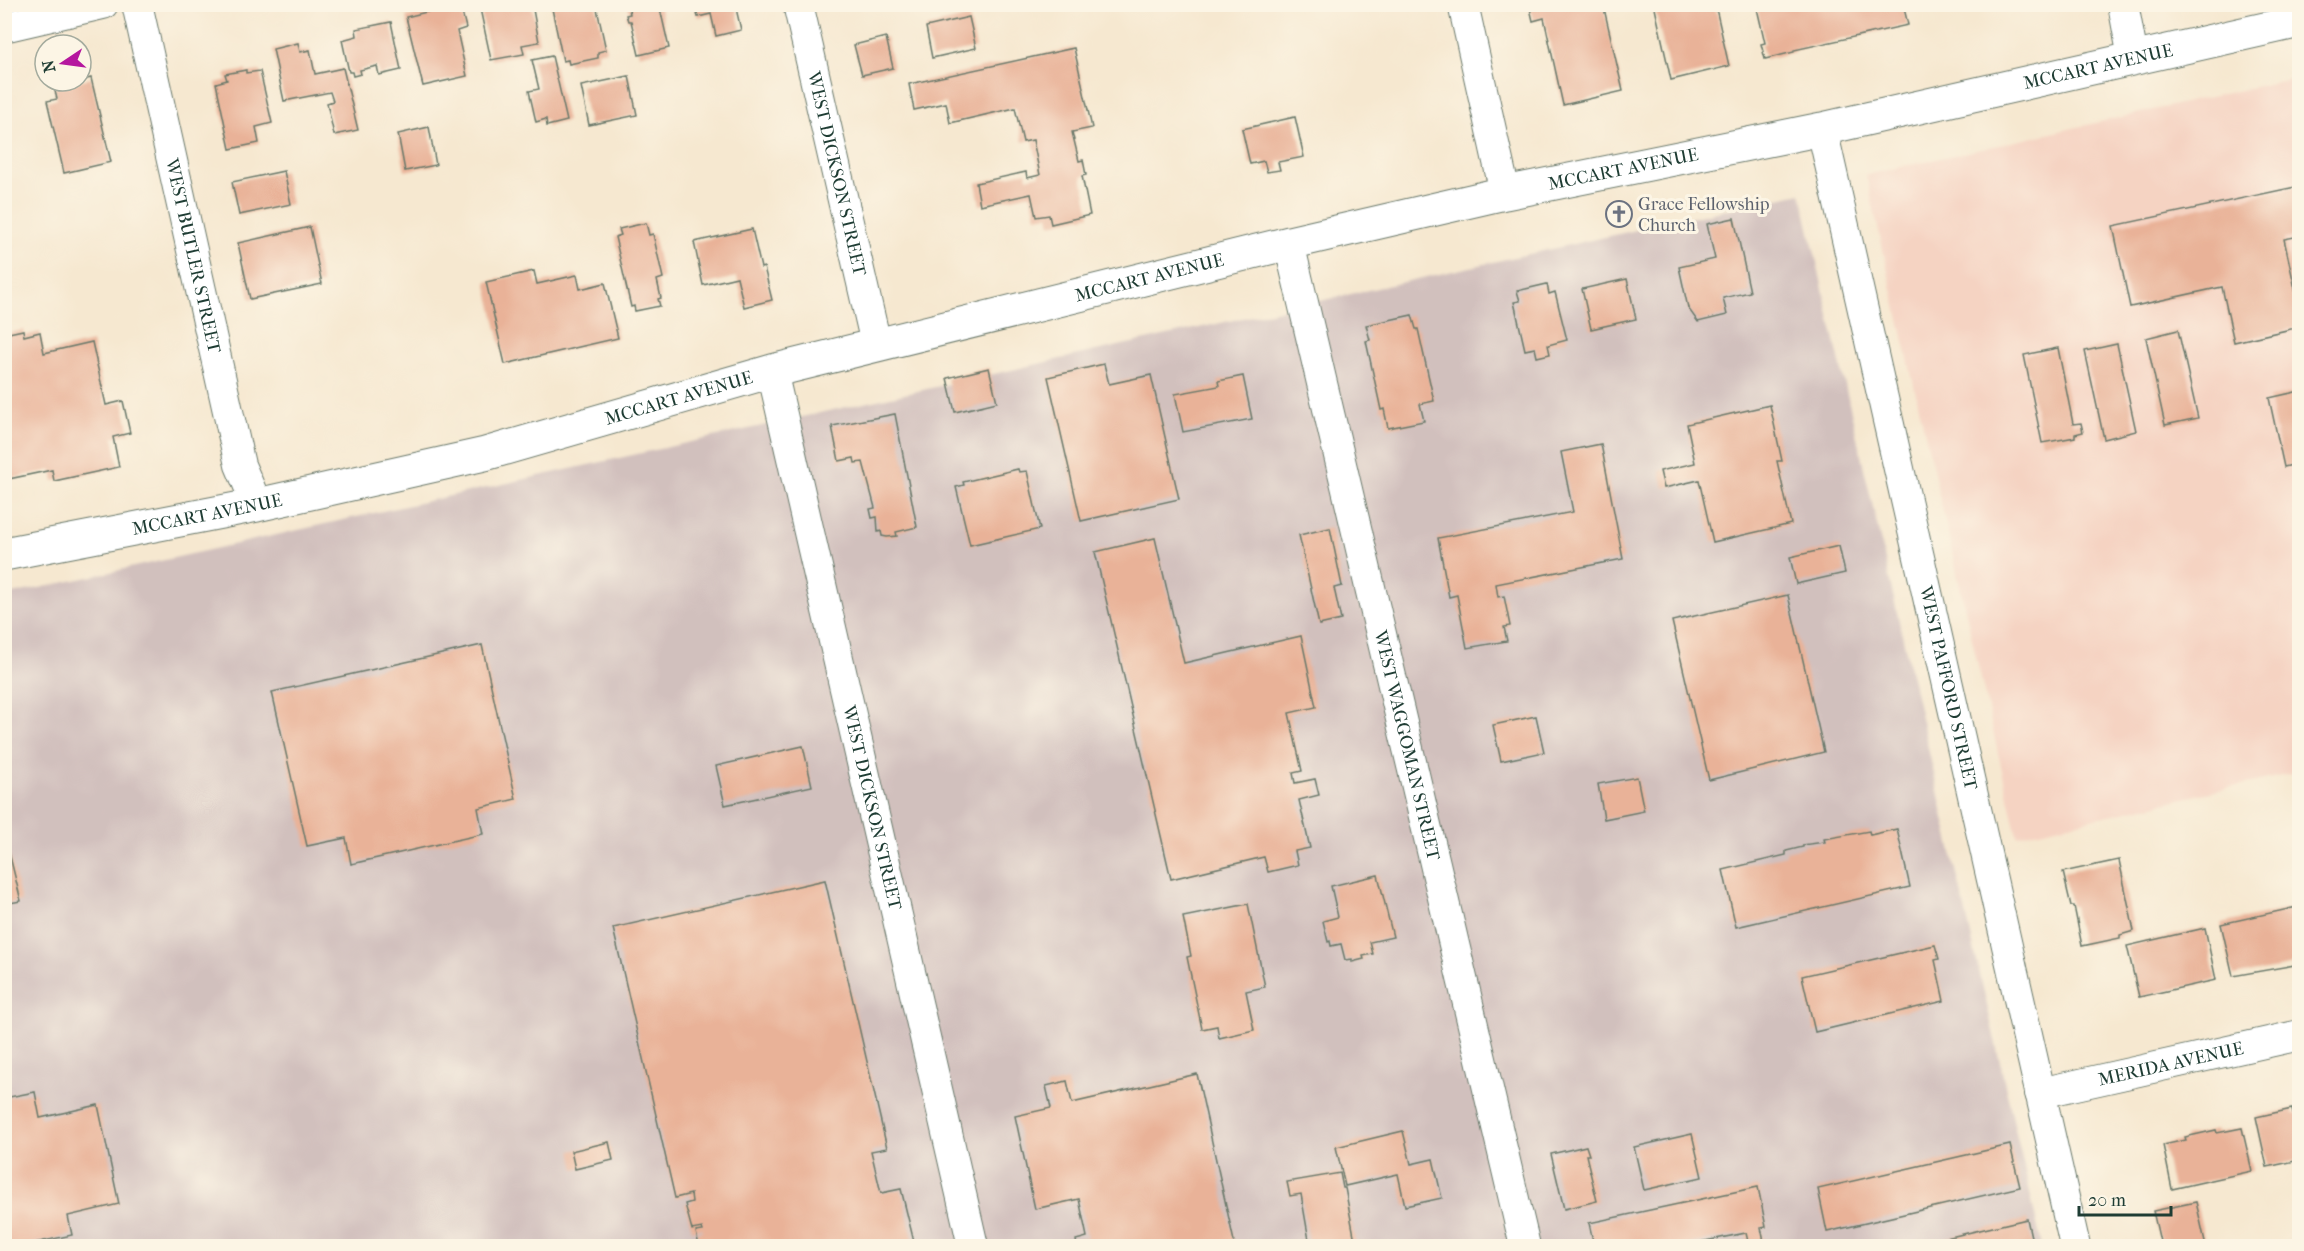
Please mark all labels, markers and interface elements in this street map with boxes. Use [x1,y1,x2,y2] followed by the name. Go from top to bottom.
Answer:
[33,33,93,93] north arrow
[2021,40,2175,94] street label: MCCART AVENUE
[38,57,59,74] text: N
[803,68,871,279] street label: WEST DICKSON STREET
[1546,144,1700,195] street label: MCCART AVENUE
[161,155,225,356] street label: WEST BUTLER STREET
[1638,194,1770,236] place label: Grace Fellowship Church
[1604,199,1634,229] church icon: Grace Fellowship Church
[1073,249,1226,306] street label: MCCART AVENUE
[602,367,755,429] street label: MCCART AVENUE
[130,489,284,539] street label: MCCART AVENUE
[1915,583,1982,793] street label: WEST PAFFORD STREET
[1370,627,1445,863] street label: WEST WAGGOMAN STREET
[838,702,906,913] street label: WEST DICKSON STREET
[2096,1037,2245,1090] street label: MERIDA AVENUE
[2079,1179,2170,1217] scale bar
[2088,1190,2126,1211] text: 20 m

